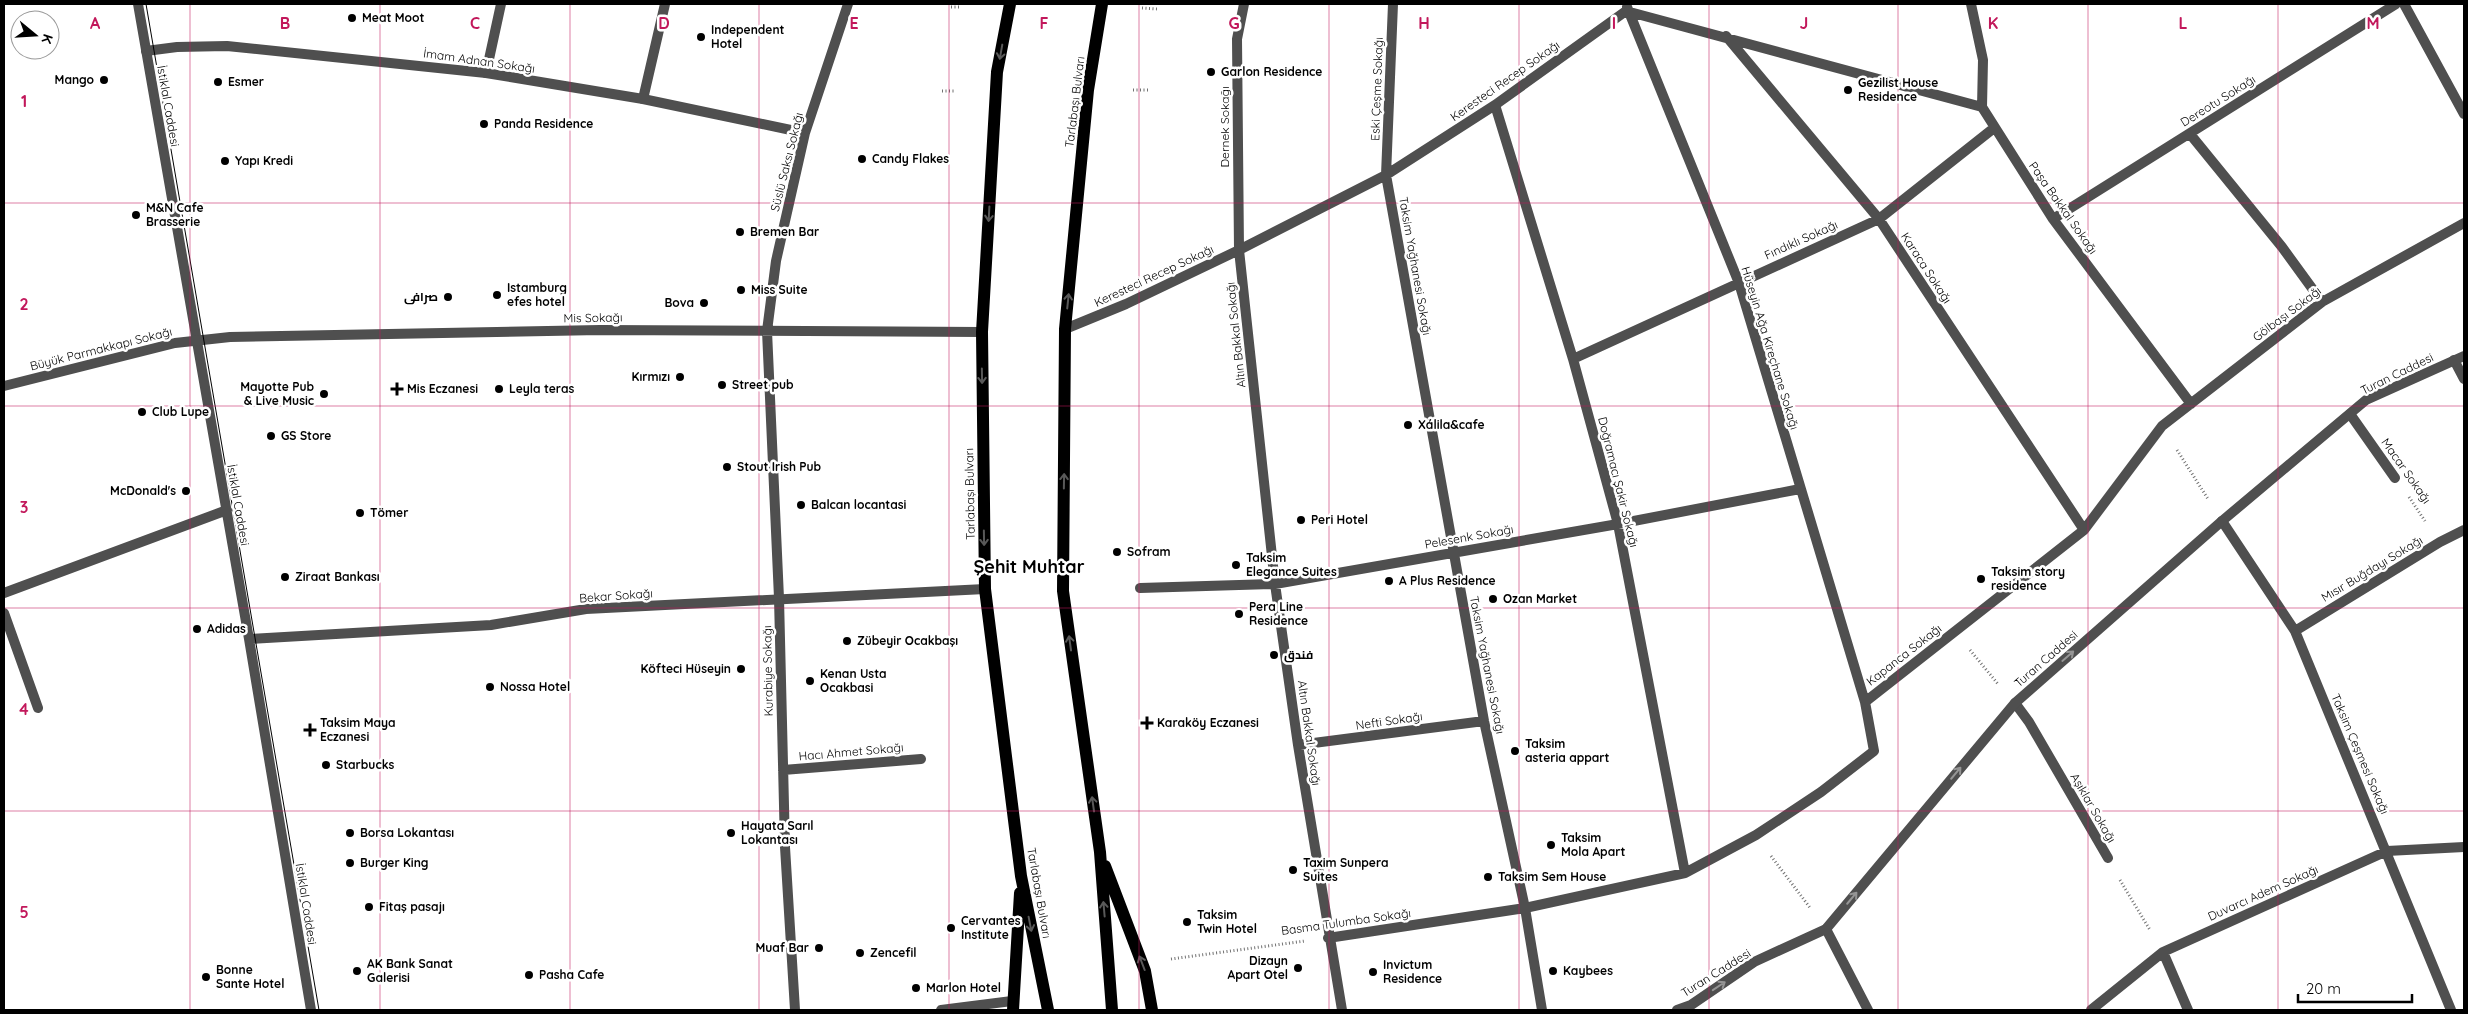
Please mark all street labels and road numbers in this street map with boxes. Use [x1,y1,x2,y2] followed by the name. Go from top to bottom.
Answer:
[1367,37,1386,141] street label: Eski Çeşme Sokağı
[1447,37,1562,124] street label: Keresteci Recep Sokağı
[422,45,536,76] street label: İmam Adnan Sokağı
[1061,55,1088,148] street label: Tarlabaşı Bulvarı
[154,64,183,148] street label: İstiklal Caddesi
[2177,71,2258,130] street label: Dereotu Sokağı
[1217,86,1232,168] street label: Dernek Sokağı
[767,111,806,213] street label: Süslü Saksı Sokağı
[2026,159,2101,257] street label: Paşa Bakkal Sokağı
[1396,196,1435,336] street label: Taksim Yağhanesi Sokağı
[1762,217,1840,262] street label: Fındıklı Sokağı
[1898,229,1955,306] street label: Karaca Sokağı
[1092,241,1216,310] street label: Keresteci Recep Sokağı
[1738,264,1803,431] street label: Hüseyin Ağa Kireçhane Sokağı
[1222,281,1249,389] street label: Altın Bakkal Sokağı
[2249,283,2324,344] street label: Gölbaşı Sokağı
[563,309,623,326] street label: Mis Sokağı
[28,324,174,373] street label: Büyük Parmakkapı Sokağı
[2358,349,2436,398] street label: Turan Caddesi
[1595,415,1642,549] street label: Doğramacı Şakir Sokağı
[2378,435,2434,506] street label: Macar Sokağı
[961,448,978,540] street label: Tarlabaşı Bulvarı
[224,463,253,547] street label: İstiklal Caddesi
[1423,521,1515,552] street label: Pelesenk Sokağı
[2318,532,2425,605] street label: Mısır Buğdayı Sokağı
[579,585,653,606] street label: Bekar Sokağı
[1467,595,1508,735] street label: Taksim Yağhanesi Sokağı
[1863,621,1944,689] street label: Kapanca Sokağı
[759,625,776,717] street label: Kurabiye Sokağı
[2011,627,2080,690] street label: Turan Caddesi
[1295,679,1324,787] street label: Altın Bakkal Sokağı
[2328,691,2393,816] street label: Taksim Çeşmesi Sokağı
[1354,708,1423,733] street label: Nefti Sokağı
[798,739,904,764] street label: Hacı Ahmet Sokağı
[2067,770,2119,845] street label: Aşıklar Sokağı
[1024,846,1055,939] street label: Tarlabaşı Bulvarı
[2205,861,2320,924] street label: Duvarcı Adem Sokağı
[293,862,320,946] street label: İstiklal Caddesi
[1280,905,1412,938] street label: Basma Tulumba Sokağı
[1678,945,1753,1000] street label: Turan Caddesi

